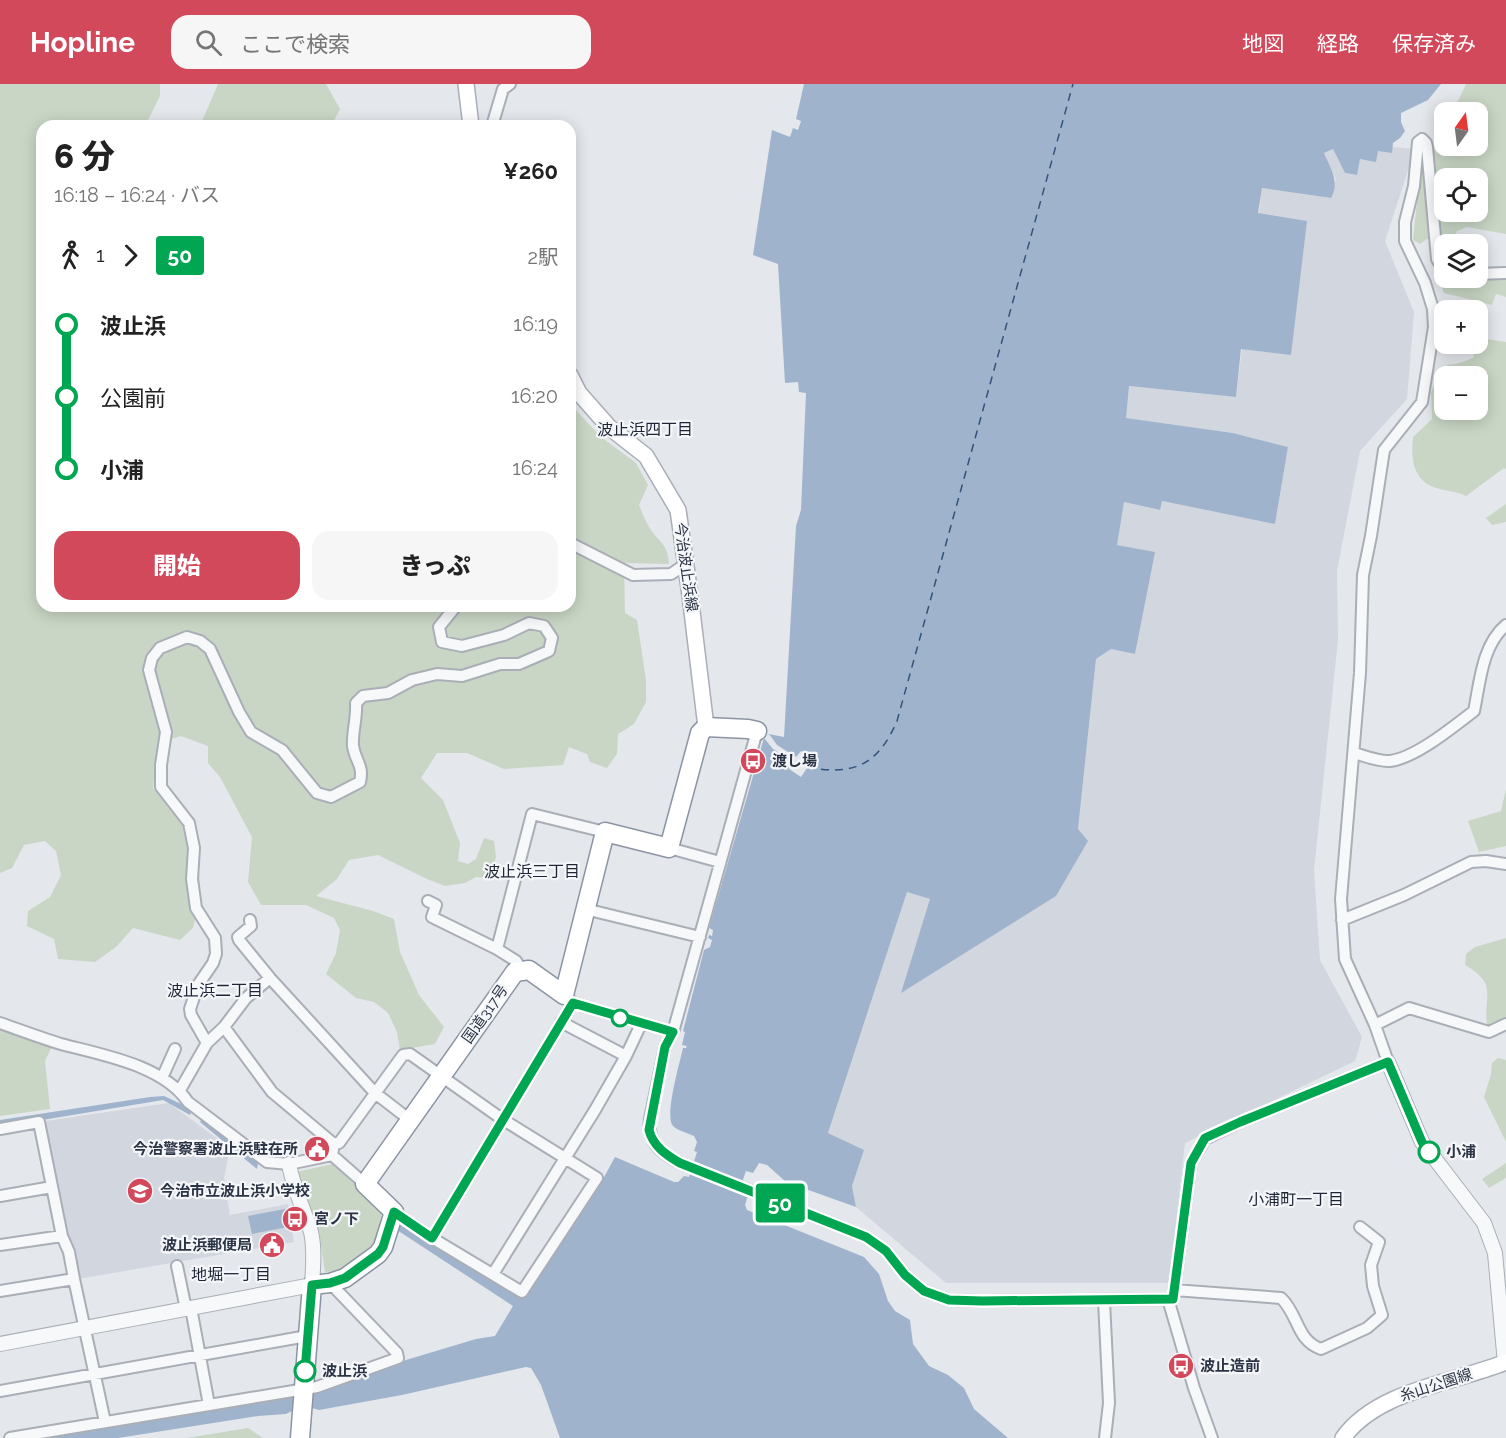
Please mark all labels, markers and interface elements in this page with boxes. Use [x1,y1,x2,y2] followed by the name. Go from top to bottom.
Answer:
[171,15,591,69] search box
[30,26,135,59] text: Hopline
[192,26,225,59] icon: search
[240,31,350,57] text: ここで検索
[1242,31,1284,56] text: 地図
[1317,31,1359,56] text: 経路
[1392,31,1476,56] text: 保存済み
[1434,102,1488,156] north arrow
[1434,102,1488,420] map controls
[54,137,115,176] text: 6 分
[503,158,558,184] text: ¥260
[1434,168,1488,222] button: locate
[54,183,220,207] text: 16:18 – 16:24 · バス
[1434,234,1488,288] button: layers
[54,239,87,272] icon: walk
[114,239,147,272] icon: forward
[96,243,105,267] text: 1
[168,243,192,268] text: 50
[528,245,558,269] text: 2駅
[1434,300,1488,354] button: +
[513,312,558,336] text: 16:19
[100,313,166,339] text: 波止浜
[1434,366,1488,420] button: −
[511,384,558,408] text: 16:20
[100,385,166,411] text: 公園前
[597,420,693,439] district label: 波止浜四丁目
[512,456,558,480] text: 16:24
[100,457,144,483] text: 小浦
[671,521,701,613] street label: 今治波止浜線
[54,531,300,600] button: 開始
[312,531,558,600] button: きっぷ
[738,746,768,776] bus stop icon: 渡し場
[772,752,817,770] place label: 渡し場
[484,862,580,881] district label: 波止浜三丁目
[167,981,263,1000] district label: 波止浜二丁目
[458,981,512,1047] street label: 国道317号
[611,1009,629,1027] unlabelled marker
[302,1134,332,1164] public building icon: 今治警察署波止浜駐在所
[133,1140,298,1158] place label: 今治警察署波止浜駐在所
[1418,1141,1440,1163] marker: 小浦
[1446,1143,1476,1161] place label: 小浦
[125,1176,155,1206] school or university icon: 今治市立波止浜小学校
[160,1182,310,1200] place label: 今治市立波止浜小学校
[753,1184,807,1222] line badge: 50
[1248,1190,1344,1209] district label: 小浦町一丁目
[768,1191,792,1216] text: 50
[280,1204,310,1234] bus stop icon: 宮ノ下
[314,1210,359,1228] place label: 宮ノ下
[257,1230,287,1260] public building icon: 波止浜郵便局
[162,1236,252,1254] place label: 波止浜郵便局
[191,1265,271,1284] district label: 地堀一丁目
[1166,1351,1196,1381] bus stop icon: 波止造前
[1200,1357,1260,1375] place label: 波止造前
[294,1360,316,1382] marker: 波止浜
[322,1362,368,1380] place label: 波止浜
[1398,1365,1474,1405] street label: 糸山公園線

